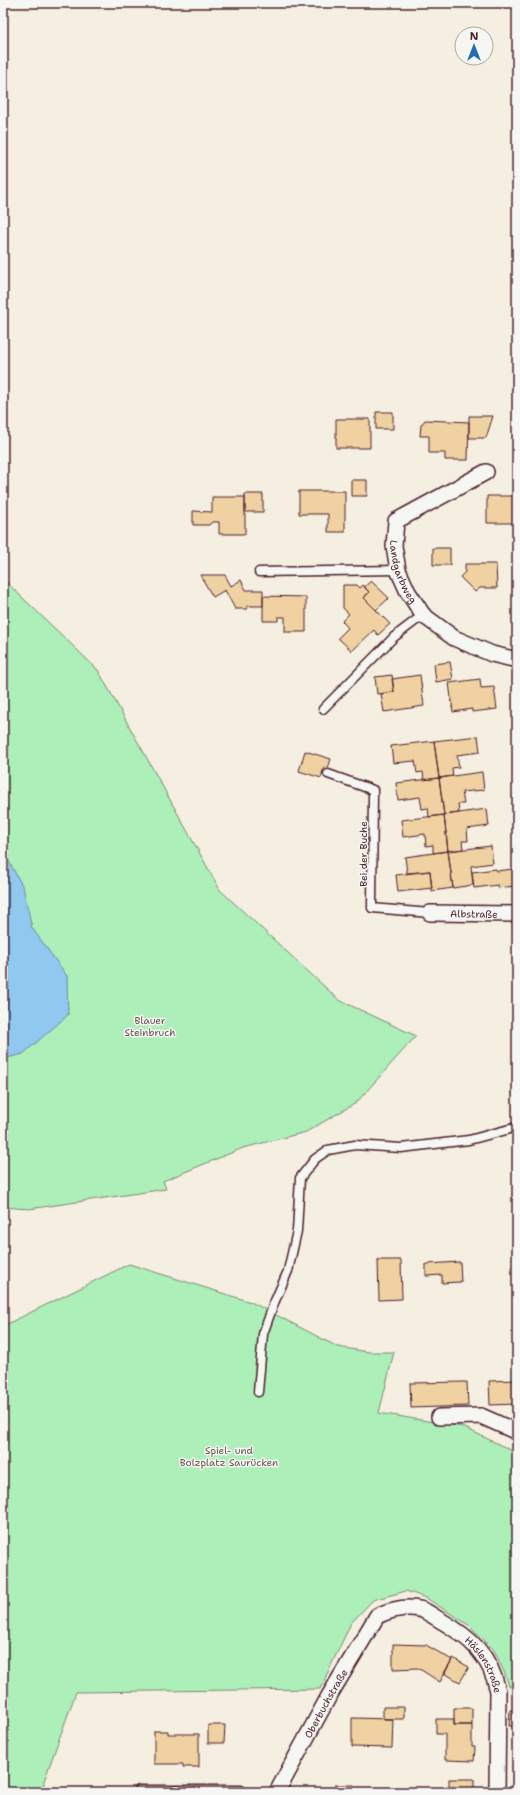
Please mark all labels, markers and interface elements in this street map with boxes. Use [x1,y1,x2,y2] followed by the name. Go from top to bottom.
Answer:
[454,26,494,66] north arrow
[470,29,479,44] text: N
[387,540,420,606] street label: Landgarbweg
[357,821,370,887] street label: Bei der Buche
[450,907,498,921] street label: Albstraße
[125,1014,175,1039] park label: Blauer Steinbruch
[180,1444,278,1469] park label: Spiel- und Bolzplatz Saurücken
[462,1634,504,1694] street label: Häslenstraße
[301,1667,351,1740] street label: Oberbuchstraße

